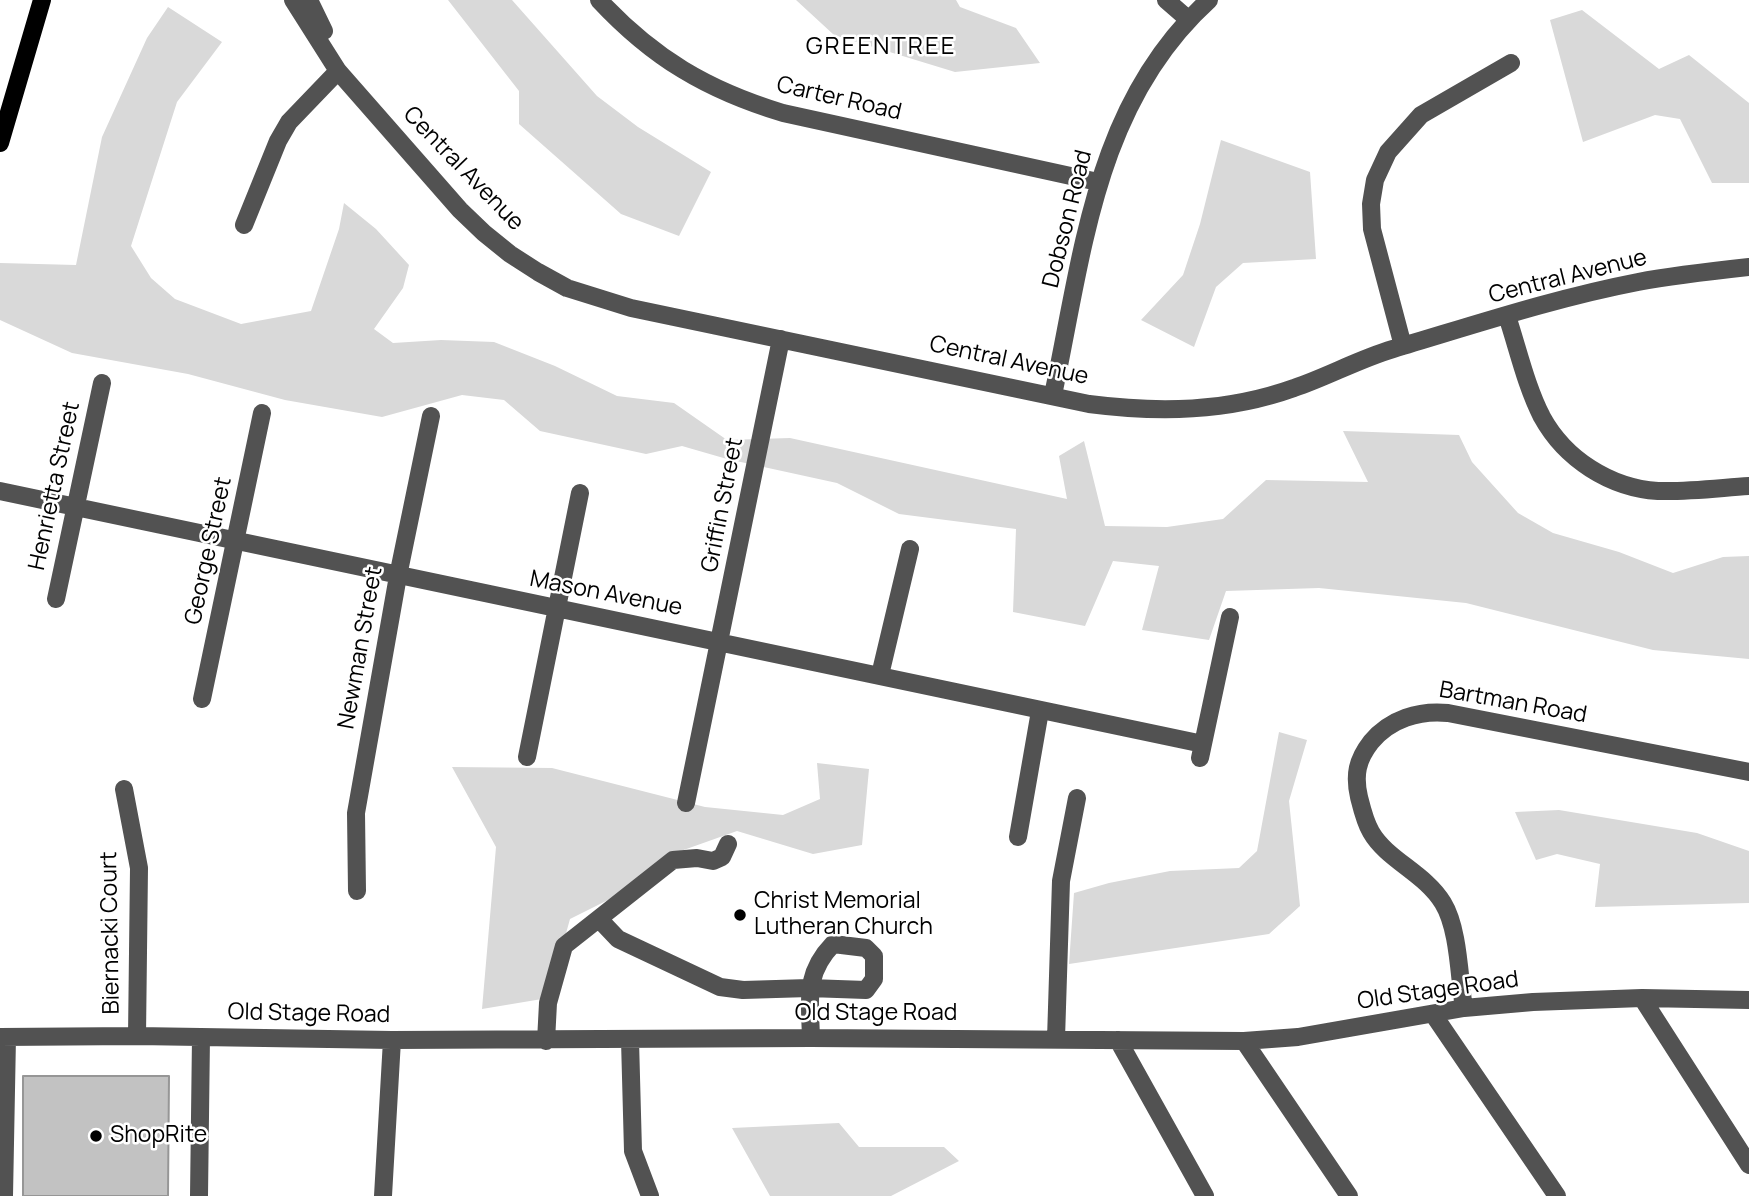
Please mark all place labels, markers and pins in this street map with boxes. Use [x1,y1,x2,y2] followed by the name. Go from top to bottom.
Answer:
[754,888,933,942] place label: Christ Memorial Lutheran Church
[732,907,748,923] marker: Christ Memorial Lutheran Church
[110,1122,207,1150] place label: ShopRite
[88,1128,104,1144] marker: ShopRite

